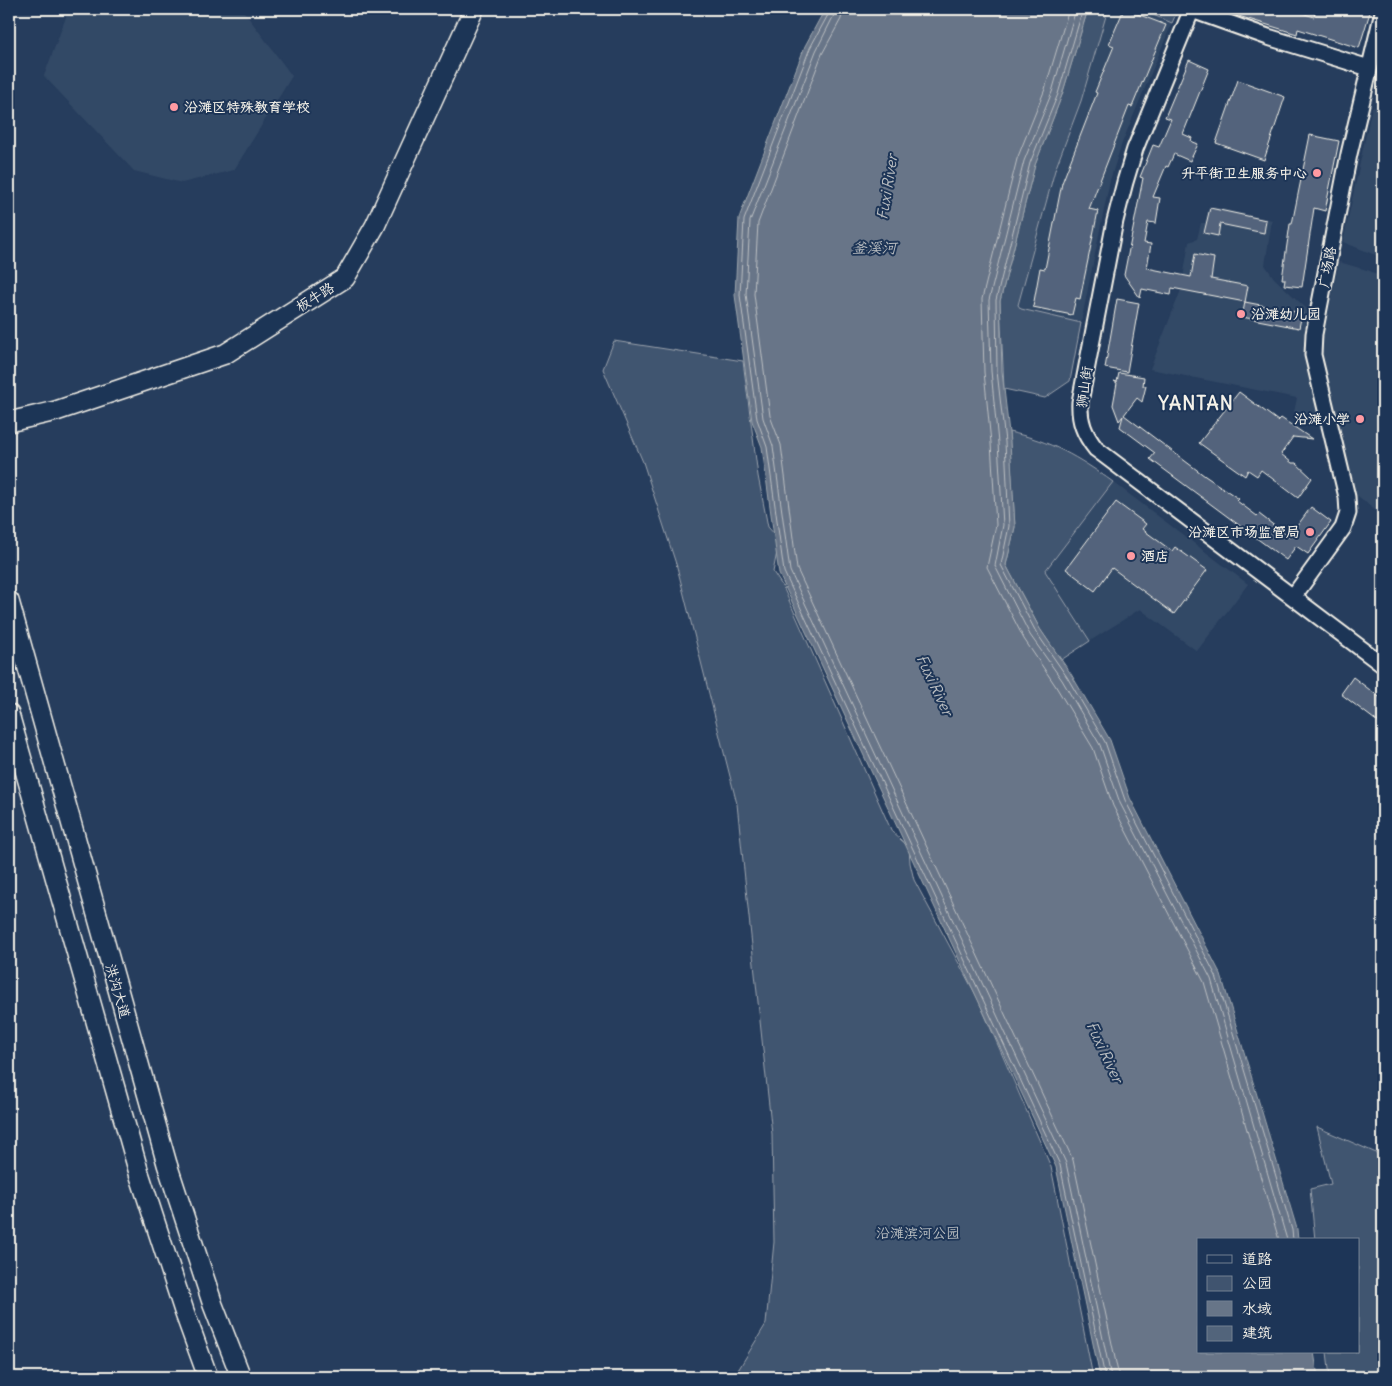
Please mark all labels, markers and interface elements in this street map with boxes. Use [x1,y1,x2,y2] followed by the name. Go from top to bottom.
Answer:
[184,98,310,116] place label: 沿滩区特殊教育学校
[168,101,180,113] marker: 沿滩区特殊教育学校
[873,151,902,221] water label: Fuxi River
[1181,164,1307,182] place label: 升平街卫生服务中心
[1311,167,1323,179] marker: 升平街卫生服务中心
[851,238,899,257] water label: 釜溪河
[1314,245,1340,289] street label: 广场路
[292,278,338,316] street label: 板牛路
[1251,305,1321,323] place label: 沿滩幼儿园
[1235,308,1247,320] marker: 沿滩幼儿园
[1072,365,1096,409] street label: 狮山街
[1157,391,1234,415] district label: YANTAN
[1294,410,1350,428] place label: 沿滩小学
[1354,413,1366,425] marker: 沿滩小学
[1188,523,1300,541] place label: 沿滩区市场监管局
[1304,526,1316,538] marker: 沿滩区市场监管局
[1141,547,1169,565] place label: 酒店
[1125,550,1137,562] marker: 酒店
[913,651,958,720] water label: Fuxi River
[102,962,134,1020] street label: 洪沟大道
[1083,1018,1128,1087] water label: Fuxi River
[876,1224,960,1242] park label: 沿滩滨河公园
[1197,1238,1360,1354] legend
[1242,1249,1272,1268] text: 道路
[1242,1273,1272,1292] text: 公园
[1242,1299,1272,1318] text: 水域
[1242,1323,1272,1342] text: 建筑

